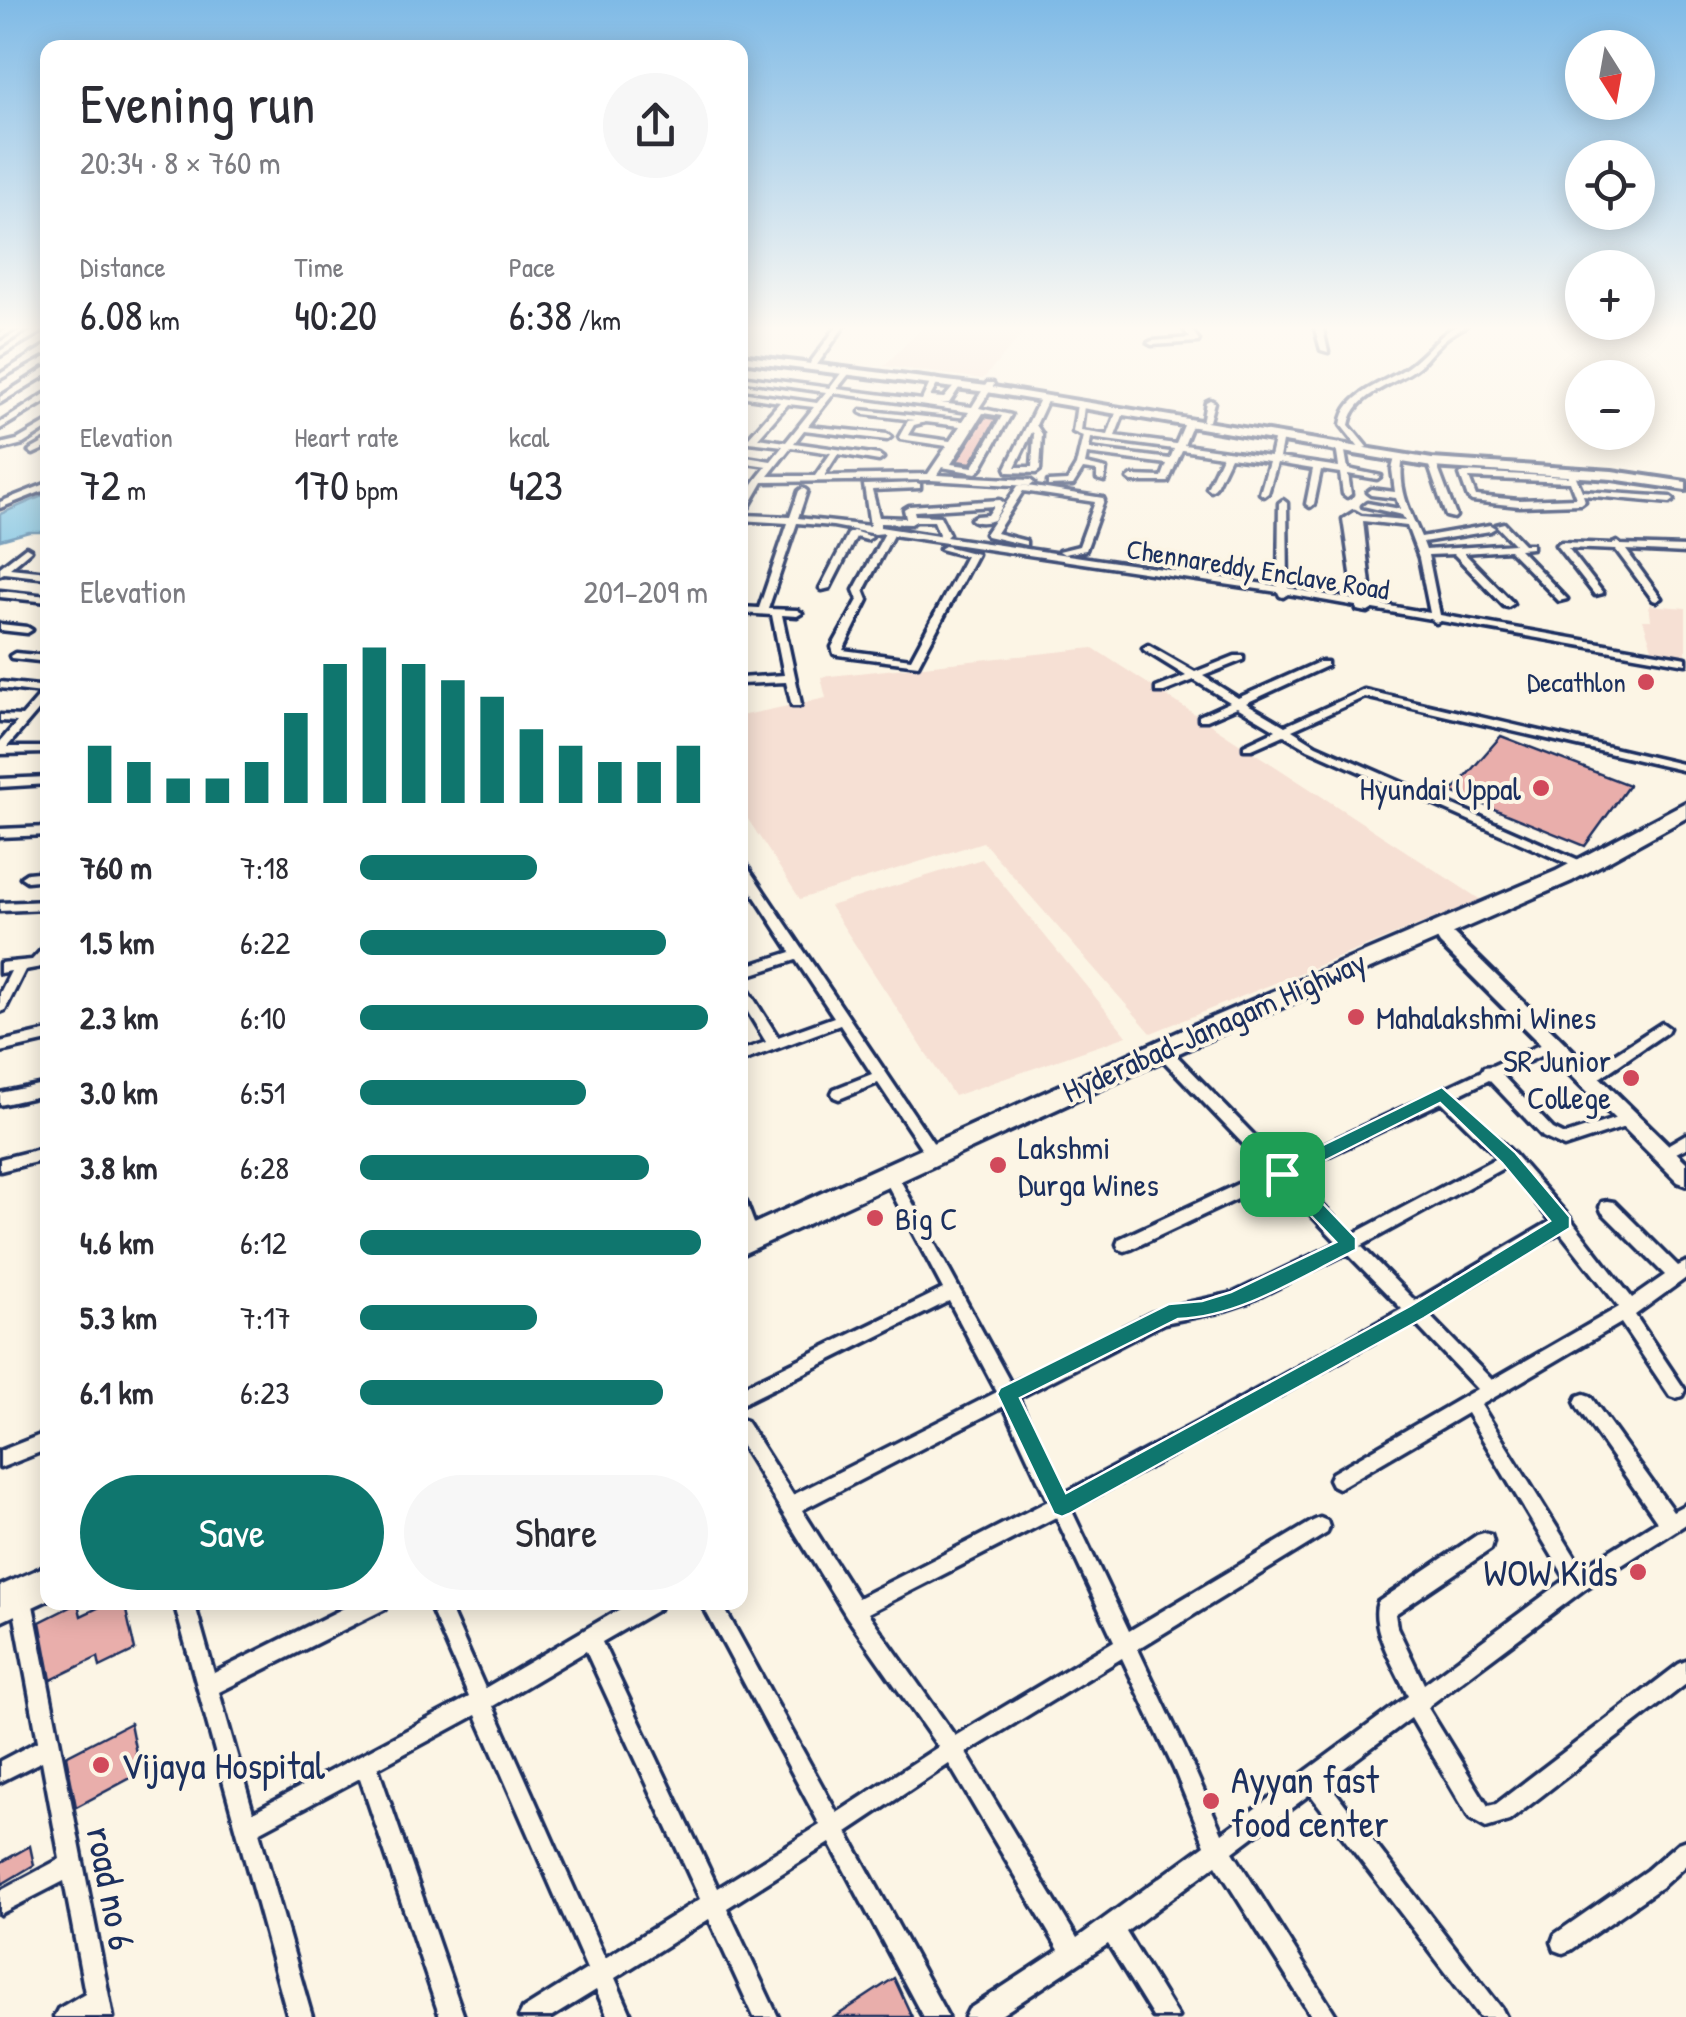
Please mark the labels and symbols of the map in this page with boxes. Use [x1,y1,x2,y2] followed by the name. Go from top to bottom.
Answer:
[1565,30,1655,120] north arrow
[1124,529,1392,609] street label: Chennareddy Enclave Road
[1527,663,1626,701] place label: Decathlon
[1635,671,1657,693] marker: Decathlon
[1360,767,1521,810] place label: Hyundai Uppal
[1530,777,1552,799] marker: Hyundai Uppal
[1056,940,1372,1112] street label: Hyderabad-Janagam Highway
[1376,996,1596,1039] place label: Mahalakshmi Wines
[1345,1006,1367,1028] marker: Mahalakshmi Wines
[1503,1039,1611,1119] place label: SR Junior College
[1620,1067,1642,1089] marker: SR Junior College
[1018,1126,1159,1206] place label: Lakshmi Durga Wines
[1240,1132,1325,1217] pin
[987,1154,1009,1176] marker: Lakshmi Durga Wines
[895,1197,958,1240] place label: Big C
[864,1207,886,1229] marker: Big C
[1483,1546,1618,1598] place label: WOW Kids
[1627,1561,1649,1583] marker: WOW Kids
[121,1739,326,1791] place label: Vijaya Hospital
[1231,1753,1389,1849] place label: Ayyan fast food center
[90,1754,112,1776] marker: Vijaya Hospital
[1200,1790,1222,1812] marker: Ayyan fast food center
[75,1822,149,1954] street label: road no 6

